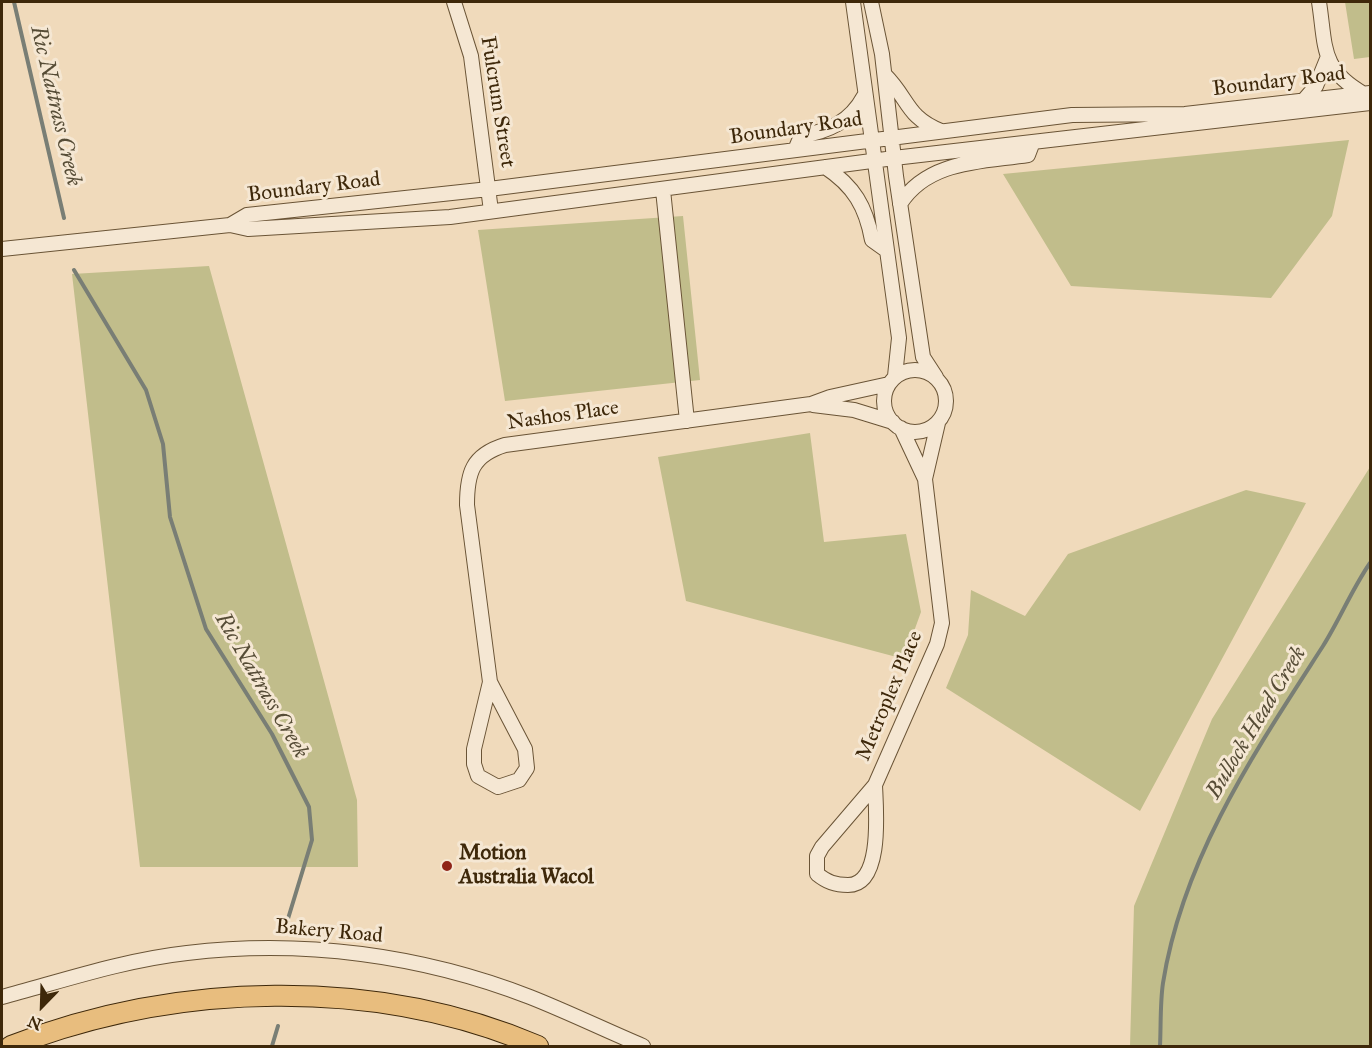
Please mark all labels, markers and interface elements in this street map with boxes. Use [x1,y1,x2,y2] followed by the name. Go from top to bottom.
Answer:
[24,23,86,189] water label: Ric Nattrass Creek
[474,35,520,169] street label: Fulcrum Street
[1211,61,1347,103] street label: Boundary Road
[728,107,864,151] street label: Boundary Road
[246,167,382,209] street label: Boundary Road
[506,396,620,436] street label: Nashos Place
[209,608,313,764] water label: Ric Nattrass Creek
[851,627,929,765] street label: Metroplex Place
[1201,642,1313,804] water label: Bullock Head Creek
[459,841,594,891] place label: Motion Australia Wacol
[440,859,454,873] marker: Motion Australia Wacol
[274,915,384,949] street label: Bakery Road
[12,976,72,1036] north arrow
[25,1012,45,1034] text: N

